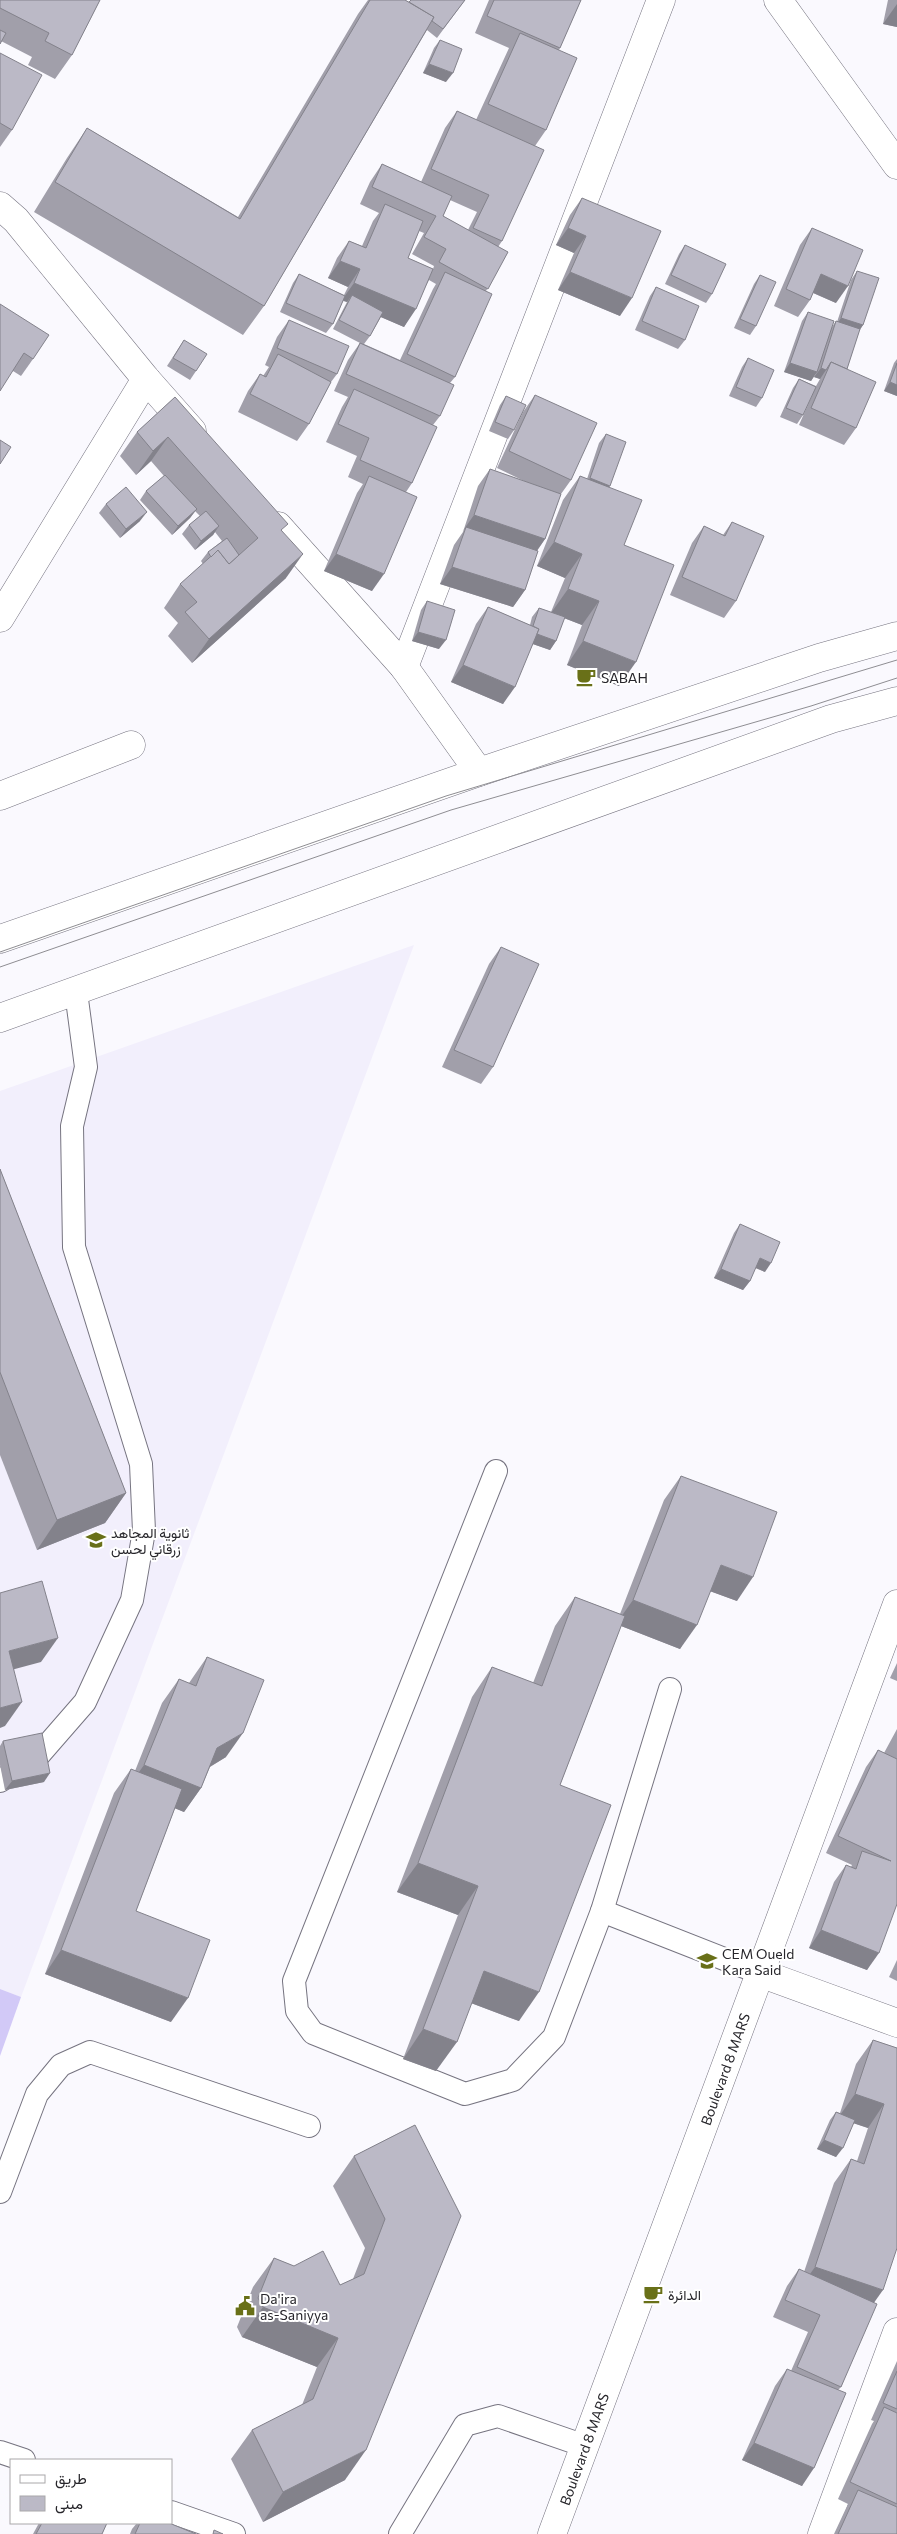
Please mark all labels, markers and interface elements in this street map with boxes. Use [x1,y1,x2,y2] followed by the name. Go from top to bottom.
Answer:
[575,666,597,688] cafe icon: SABAH
[601,669,648,686] place label: SABAH
[111,1524,190,1561] place label: ثانوية المجاهد زرقاني لحسن
[85,1529,107,1551] school or university icon: ثانوية المجاهد زرقاني لحسن
[722,1945,794,1978] place label: CEM Oueld Kara Said
[696,1950,718,1972] school or university icon: CEM Oueld Kara Said
[697,2011,753,2127] street label: Boulevard 8 MARS
[642,2283,664,2305] cafe icon: الدائرة
[668,2286,701,2304] place label: الدائرة
[260,2290,328,2323] place label: Da'ira as-Saniyya
[234,2295,256,2317] public building icon: Da'ira as-Saniyya
[556,2391,612,2507] street label: Boulevard 8 MARS
[10,2459,172,2524] legend
[55,2469,87,2489] text: طريق
[55,2494,83,2514] text: مبنى

